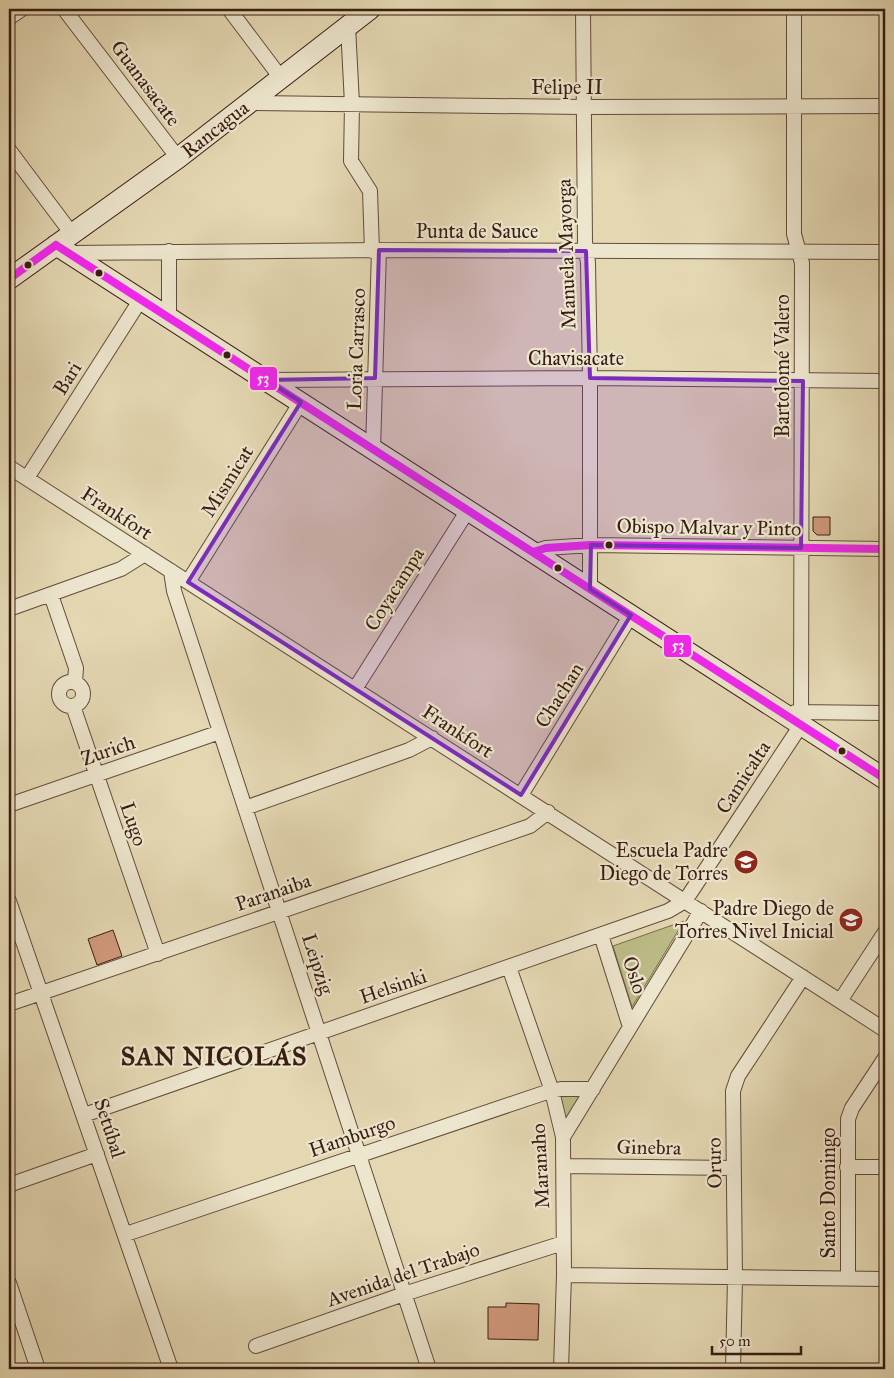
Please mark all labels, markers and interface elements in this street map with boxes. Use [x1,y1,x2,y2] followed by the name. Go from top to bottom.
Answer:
[106,35,186,131] street label: Guanasacate
[531,75,603,99] street label: Felipe II
[177,95,255,164] street label: Rancagua
[551,178,582,330] street label: Manuela Mayorga
[416,219,538,243] street label: Punta de Sauce
[23,260,33,270] unlabelled marker
[94,268,104,278] unlabelled marker
[342,288,370,410] street label: Loria Carrasco
[770,294,794,438] street label: Bartolomé Valero
[528,346,624,370] street label: Chavisacate
[222,350,232,360] unlabelled marker
[48,357,87,399] street label: Bari
[249,366,278,391] line badge: 53
[257,370,269,388] text: 53
[196,441,258,521] street label: Mismicat
[77,481,157,545] street label: Frankfort
[616,513,802,541] street label: Obispo Malvar y Pinto
[604,540,614,550] unlabelled marker
[359,542,429,635] street label: Coyacampa
[553,563,563,573] unlabelled marker
[663,634,692,658] line badge: 53
[672,637,684,655] text: 53
[530,658,588,732] street label: Chachan
[418,699,498,763] street label: Frankfort
[78,730,138,770] street label: Zurich
[711,736,776,818] street label: Camicalta
[837,746,847,756] unlabelled marker
[114,799,153,850] street label: Lugo
[599,838,728,886] place label: Escuela Padre Diego de Torres
[733,849,759,875] school or university icon: Escuela Padre Diego de Torres
[232,868,314,916] street label: Paranaiba
[675,896,835,943] place label: Padre Diego de Torres Nivel Inicial
[838,907,864,933] school or university icon: Padre Diego de Torres Nivel Inicial
[296,930,339,998] street label: Leipzig
[618,953,652,997] street label: Oslo
[356,963,430,1009] street label: Helsinki
[121,1041,307,1072] district label: SAN NICOLÁS
[89,1095,131,1161] street label: Setúbal
[306,1110,399,1163] street label: Hamburgo
[526,1123,554,1209] street label: Maranaho
[816,1128,841,1258] street label: Santo Domingo
[616,1134,682,1160] street label: Ginebra
[702,1137,726,1189] street label: Oruro
[323,1237,483,1312] street label: Avenida del Trabajo
[712,1323,800,1355] scale bar
[719,1332,751,1350] text: 50 m

